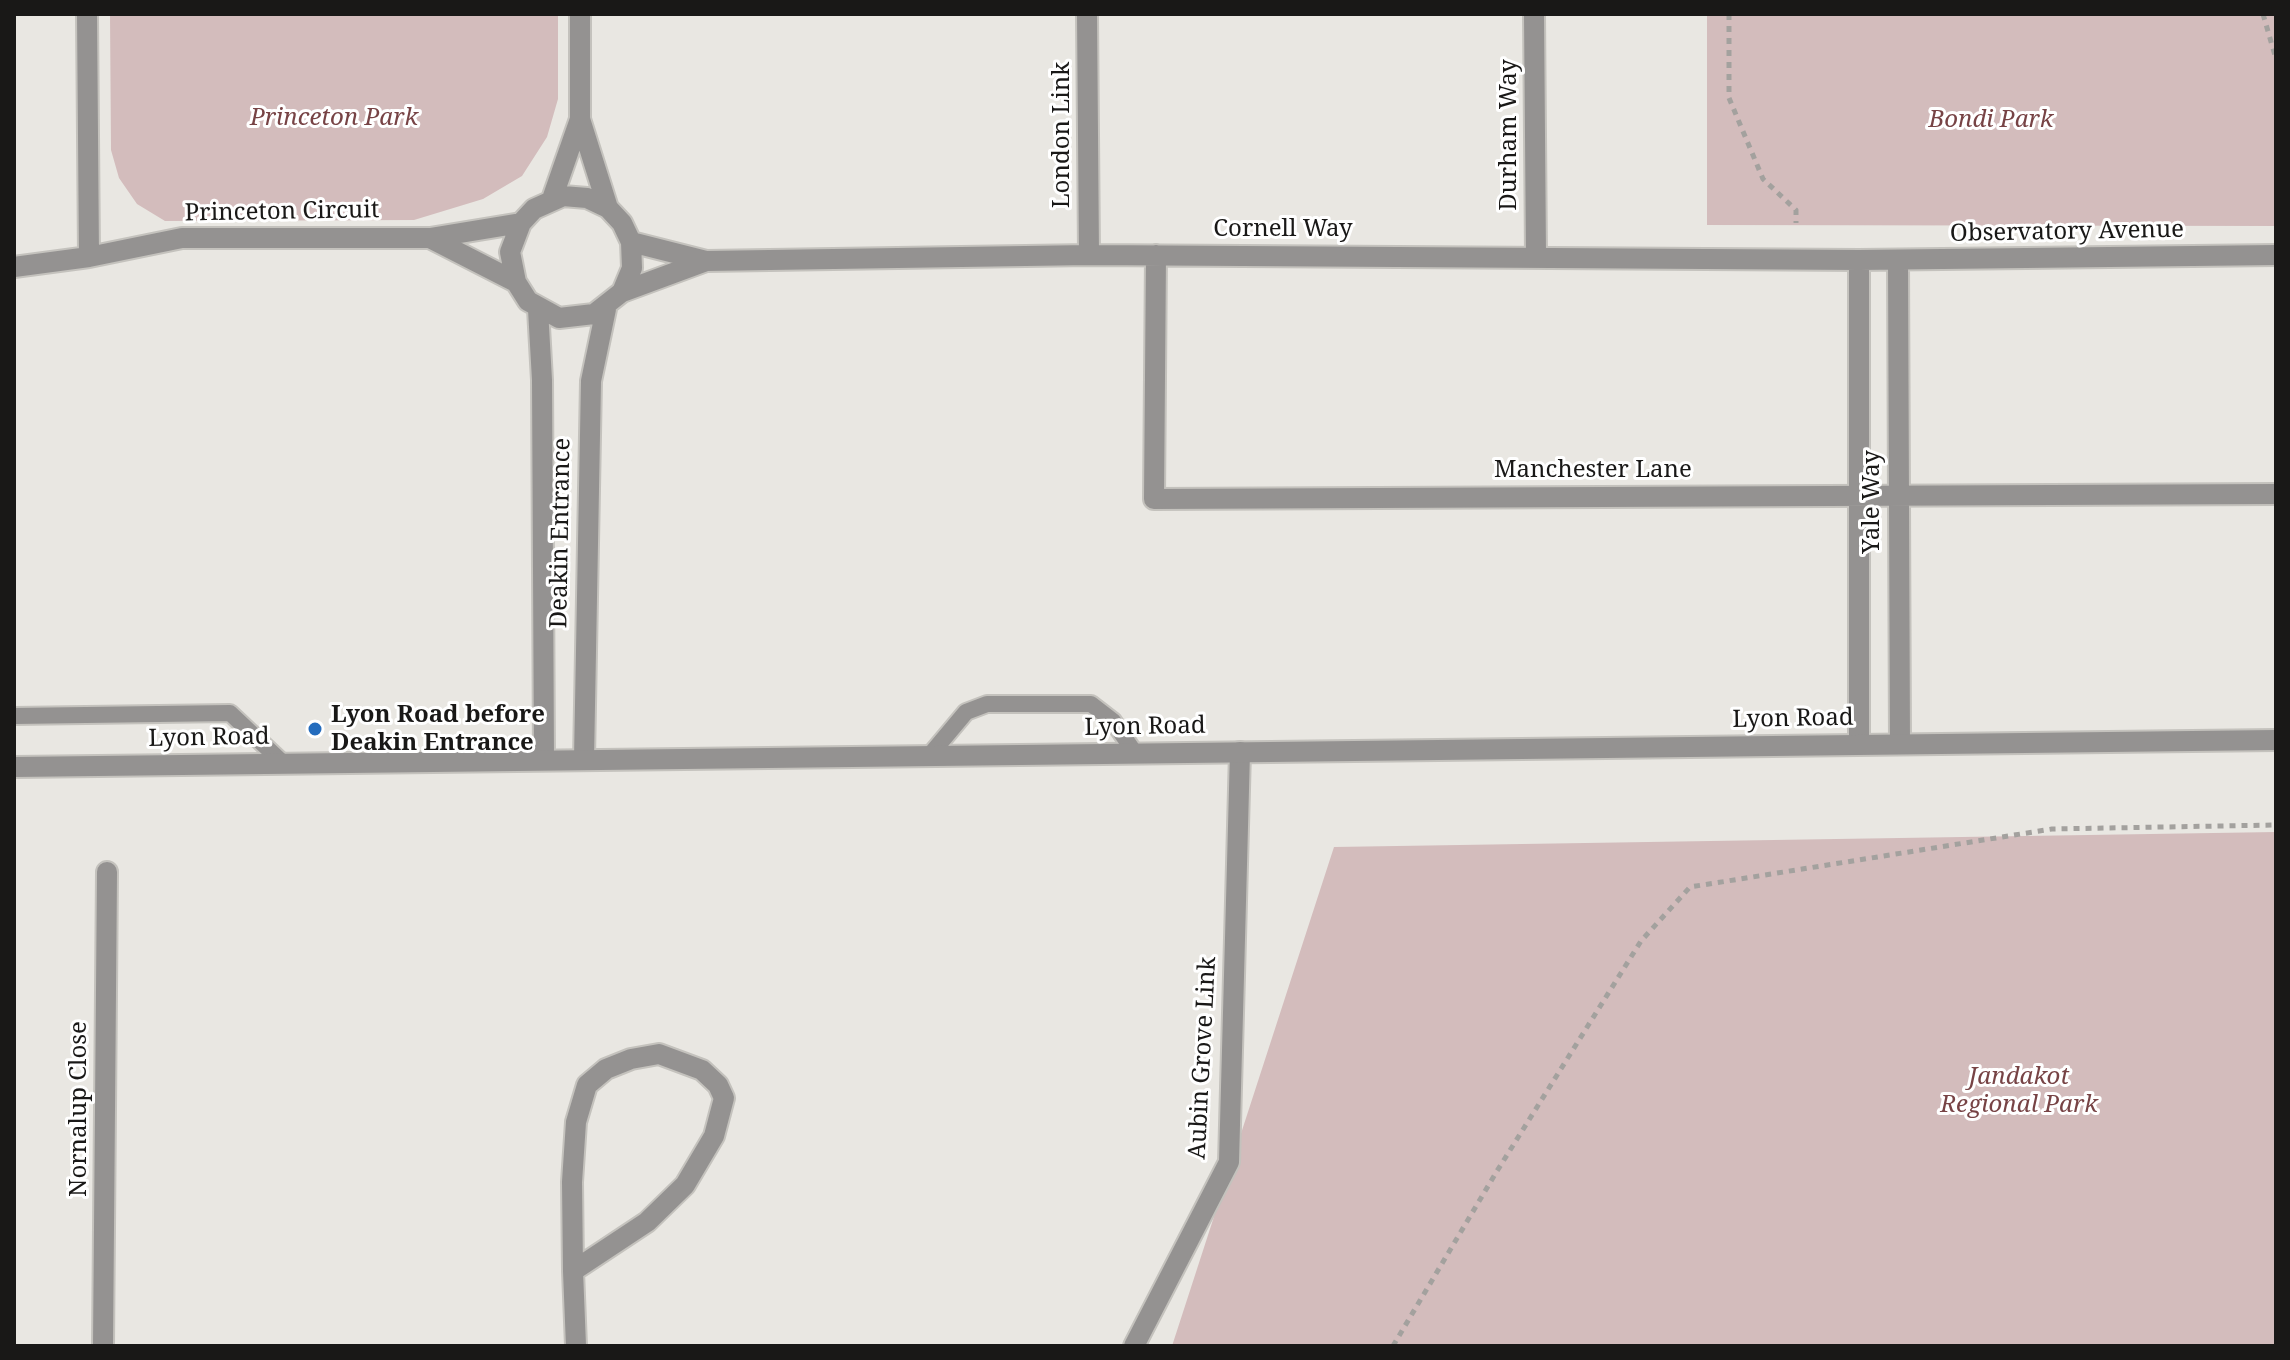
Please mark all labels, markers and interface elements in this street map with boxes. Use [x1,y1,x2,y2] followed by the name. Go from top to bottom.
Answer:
[1495,59,1523,211] street label: Durham Way
[1048,62,1076,208] street label: London Link
[250,104,418,132] park label: Princeton Park
[1929,106,2053,134] park label: Bondi Park
[185,196,379,228] street label: Princeton Circuit
[1213,215,1353,243] street label: Cornell Way
[1950,216,2184,248] street label: Observatory Avenue
[545,437,577,629] street label: Deakin Entrance
[1858,450,1886,554] street label: Yale Way
[1494,456,1692,484] street label: Manchester Lane
[331,701,545,757] place label: Lyon Road before Deakin Entrance
[1732,704,1854,734] street label: Lyon Road
[1084,712,1206,742] street label: Lyon Road
[306,720,324,738] marker: Lyon Road before Deakin Entrance
[148,723,270,753] street label: Lyon Road
[1183,956,1223,1160] street label: Aubin Grove Link
[65,1021,93,1197] street label: Nornalup Close
[1940,1063,2098,1119] park label: Jandakot Regional Park

